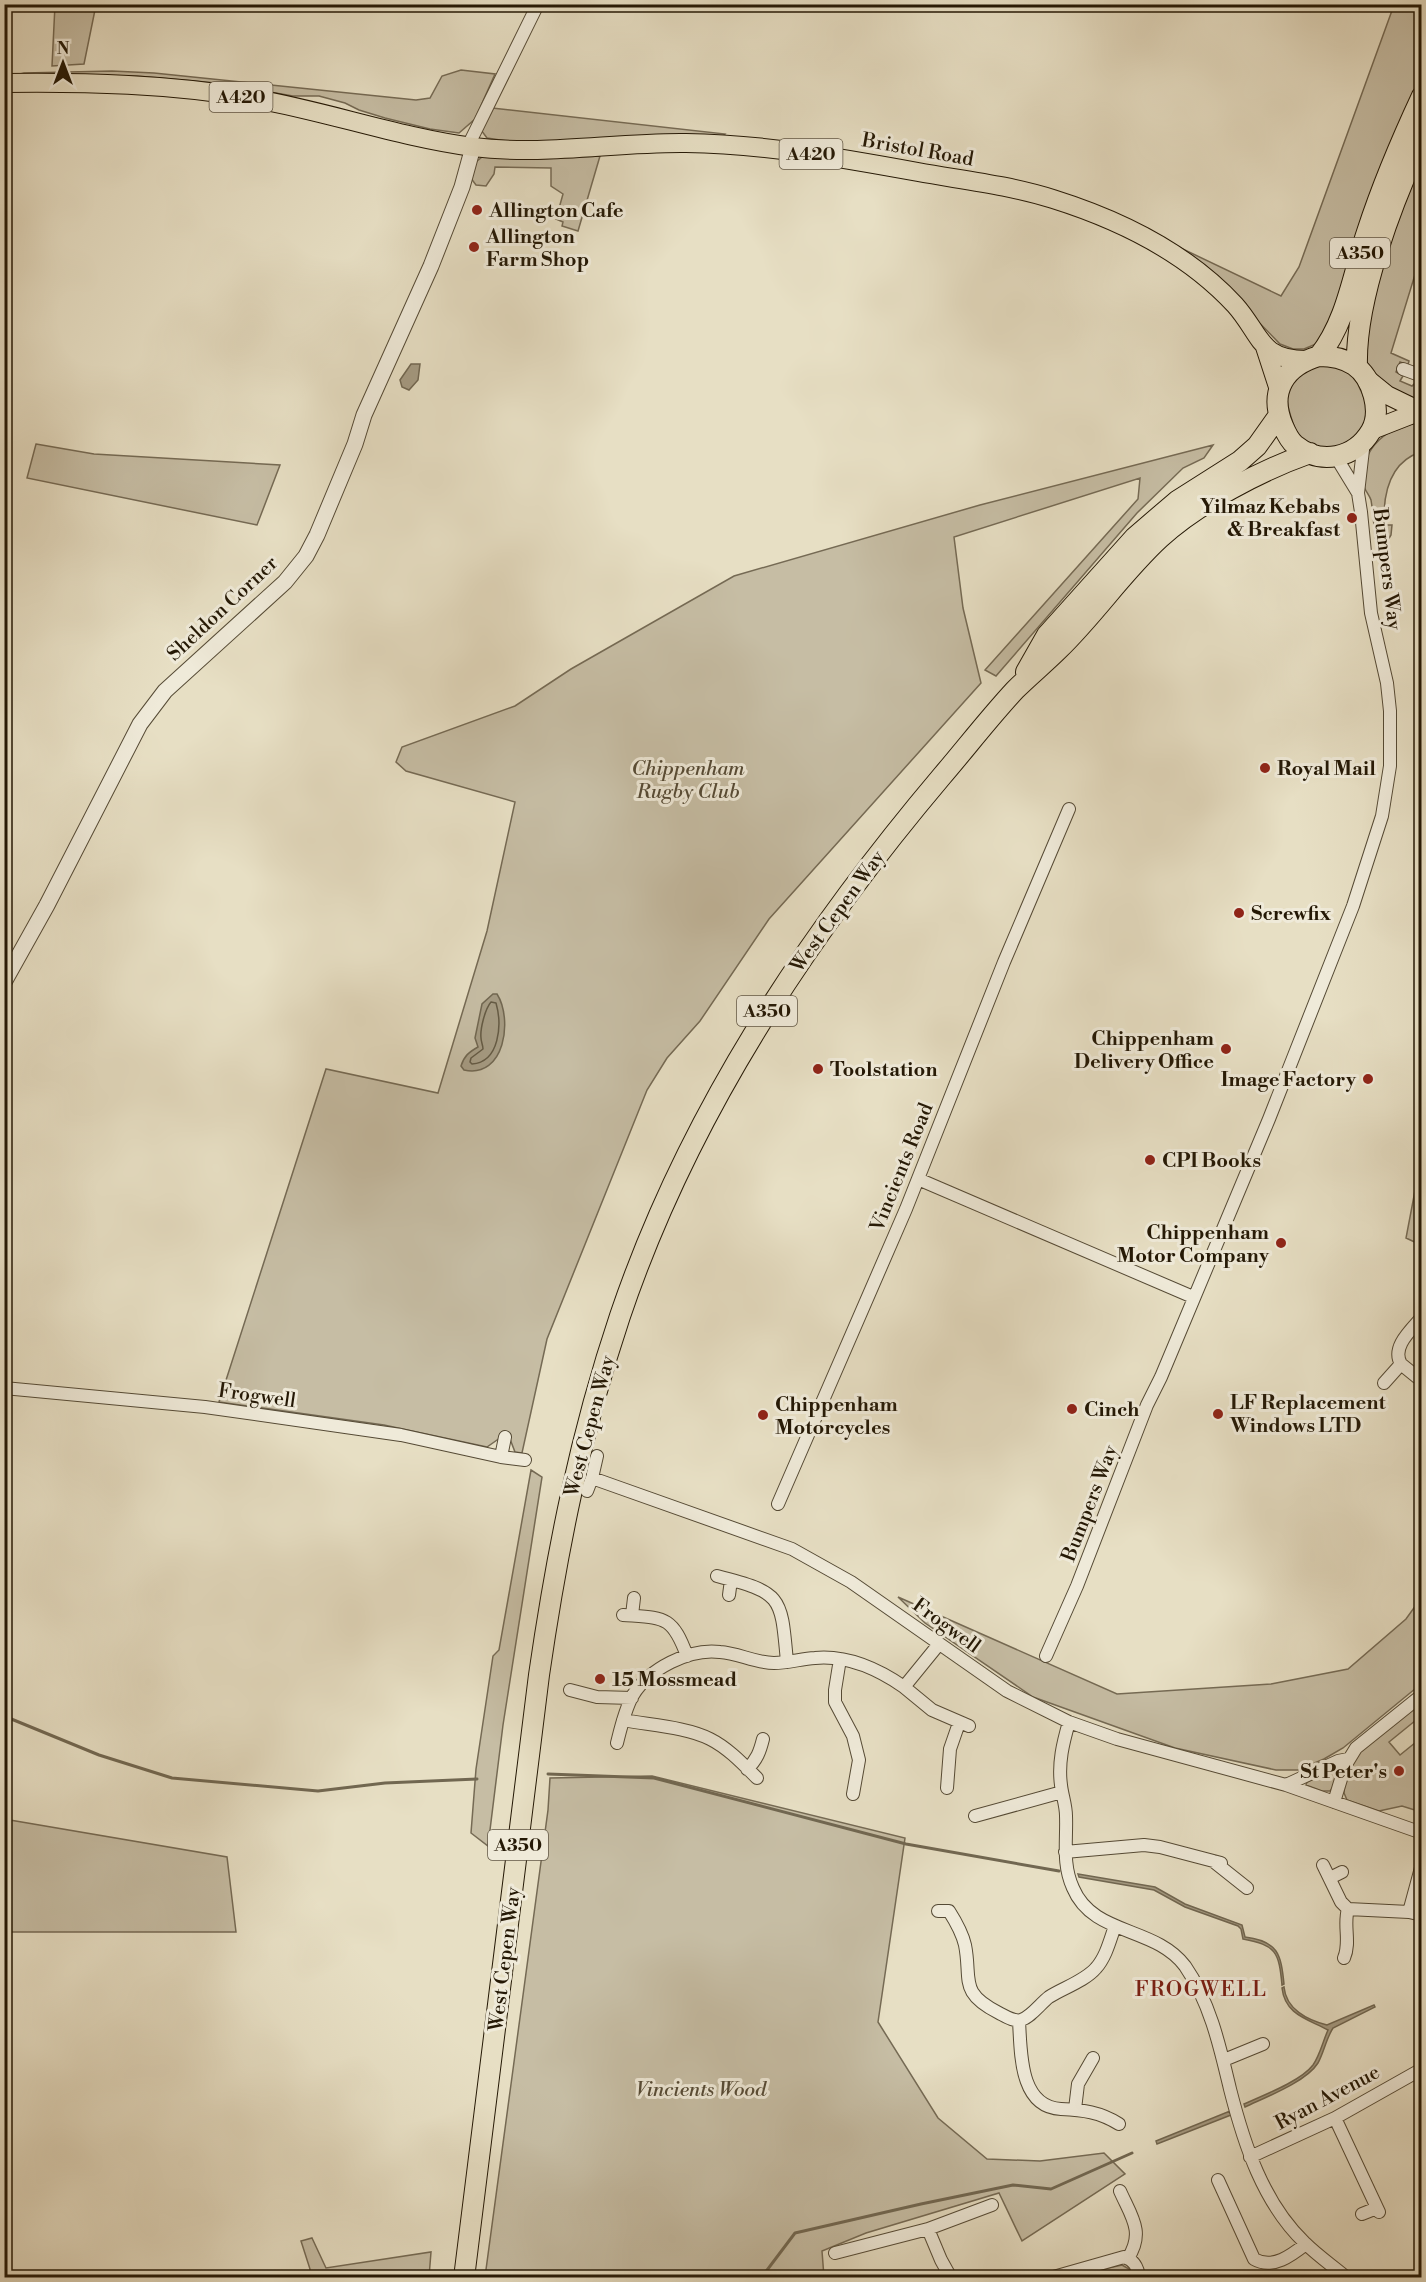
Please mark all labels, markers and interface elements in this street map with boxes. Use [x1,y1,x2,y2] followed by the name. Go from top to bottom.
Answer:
[33,33,93,93] north arrow
[57,39,70,59] text: N
[210,82,272,112] road number: A420
[859,128,976,173] street label: Bristol Road
[780,139,842,169] road number: A420
[488,199,624,224] place label: Allington Cafe
[470,203,484,217] marker: Allington Cafe
[485,225,589,273] place label: Allington Farm Shop
[1330,238,1390,268] road number: A350
[467,240,481,254] marker: Allington Farm Shop
[1200,495,1341,543] place label: Yilmaz Kebabs & Breakfast
[1367,506,1406,632] street label: Bumpers Way
[1345,511,1359,525] marker: Yilmaz Kebabs & Breakfast
[162,551,284,667] street label: Sheldon Corner
[631,757,745,805] park label: Chippenham Rugby Club
[1277,757,1376,782] place label: Royal Mail
[1258,761,1272,775] marker: Royal Mail
[785,846,891,979] street label: West Cepen Way
[1251,902,1332,927] place label: Screwfix
[1232,906,1246,920] marker: Screwfix
[737,996,797,1026] road number: A350
[1074,1027,1214,1075] place label: Chippenham Delivery Office
[1219,1042,1233,1056] marker: Chippenham Delivery Office
[830,1058,938,1083] place label: Toolstation
[811,1062,825,1076] marker: Toolstation
[1221,1068,1357,1093] place label: Image Factory
[1361,1072,1375,1086] marker: Image Factory
[865,1099,940,1237] street label: Vincients Road
[1162,1149,1261,1174] place label: CPI Books
[1143,1153,1157,1167] marker: CPI Books
[1117,1221,1270,1269] place label: Chippenham Motor Company
[1274,1236,1288,1250] marker: Chippenham Motor Company
[559,1353,621,1501] street label: West Cepen Way
[216,1379,297,1414] street label: Frogwell
[1229,1391,1387,1439] place label: LF Replacement Windows LTD
[775,1393,898,1441] place label: Chippenham Motorcycles
[1084,1398,1140,1423] place label: Cinch
[1065,1402,1079,1416] marker: Cinch
[1211,1407,1225,1421] marker: LF Replacement Windows LTD
[756,1408,770,1422] marker: Chippenham Motorcycles
[1056,1442,1124,1566] street label: Bumpers Way
[907,1593,985,1659] street label: Frogwell
[612,1668,737,1693] place label: 15 Mossmead
[593,1672,607,1686] marker: 15 Mossmead
[1300,1760,1387,1785] place label: St Peter's
[1392,1764,1406,1778] marker: St Peter's
[488,1830,548,1860] road number: A350
[484,1885,527,2034] street label: West Cepen Way
[1135,1977,1267,2003] district label: FROGWELL
[1271,2060,1384,2136] street label: Ryan Avenue
[636,2078,767,2103] park label: Vincients Wood

